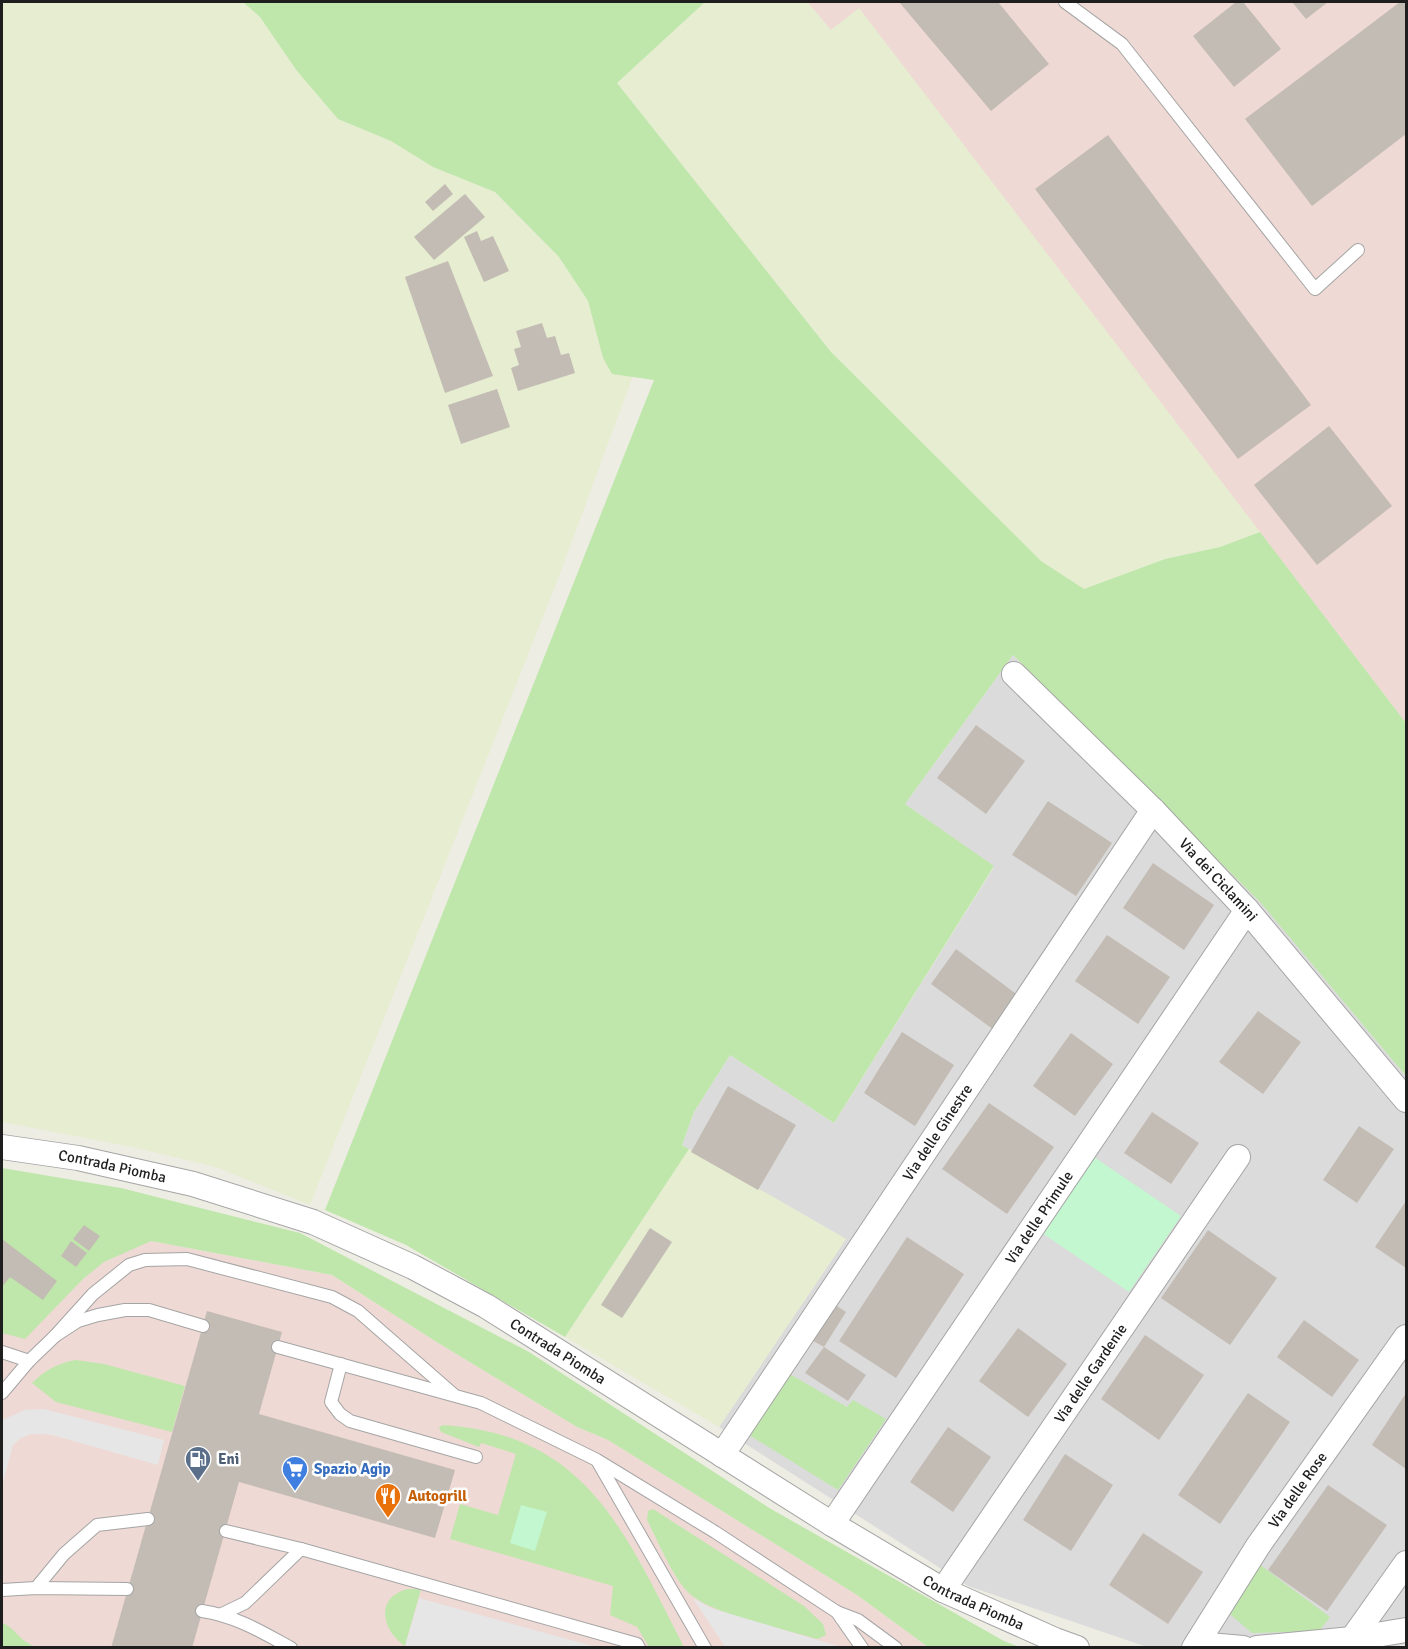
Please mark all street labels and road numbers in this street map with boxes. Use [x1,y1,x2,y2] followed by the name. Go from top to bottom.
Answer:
[1175,834,1261,925] street label: Via dei Ciclamini
[899,1081,976,1184] street label: Via delle Ginestre
[57,1146,168,1187] street label: Contrada Piomba
[1001,1167,1077,1267] street label: Via delle Primule
[507,1314,609,1388] street label: Contrada Piomba
[1050,1320,1131,1427] street label: Via delle Gardenie
[1265,1448,1331,1532] street label: Via delle Rose
[919,1571,1027,1634] street label: Contrada Piomba

